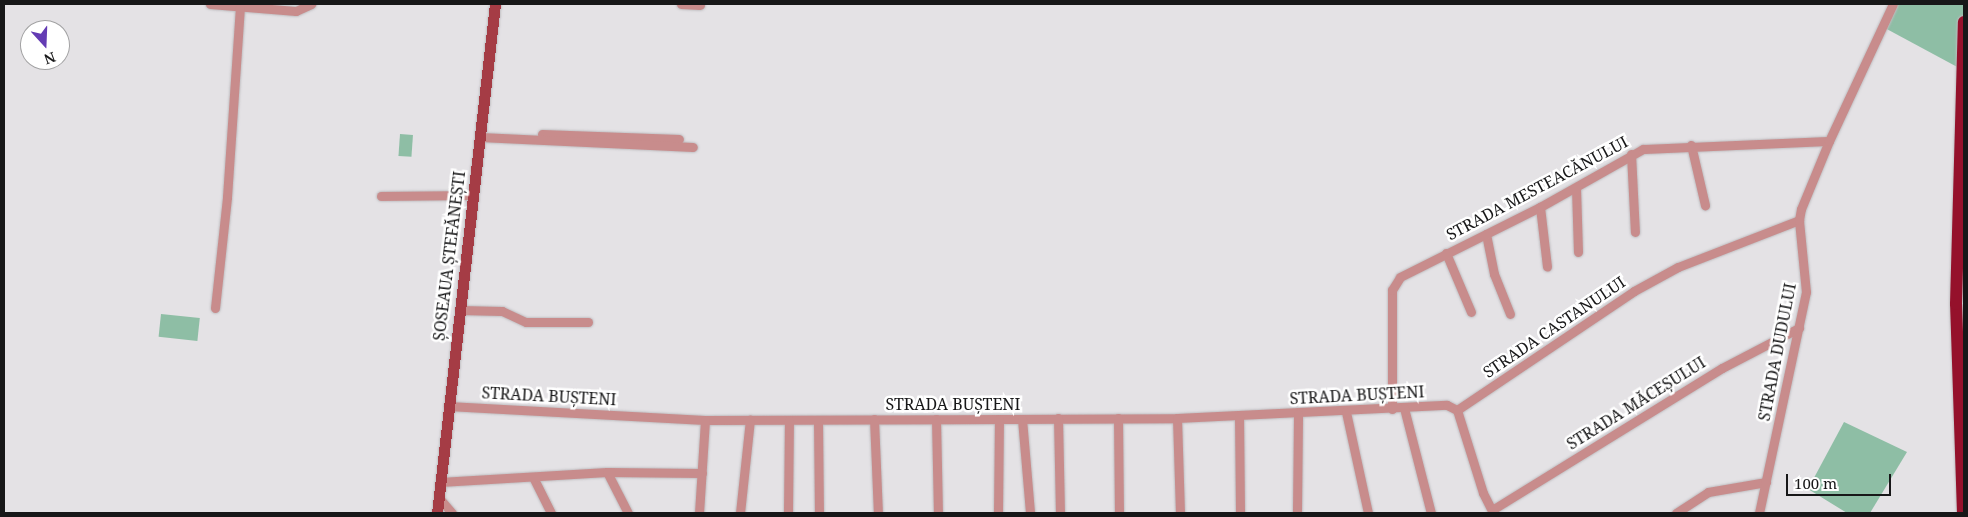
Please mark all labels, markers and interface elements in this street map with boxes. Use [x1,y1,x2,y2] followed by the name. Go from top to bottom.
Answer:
[20,20,70,70] north arrow
[42,48,58,69] text: N
[1443,132,1631,244] street label: STRADA MESTEACĂNULUI
[429,170,469,342] street label: ȘOSEAUA ȘTEFĂNEȘTI
[1479,272,1629,382] street label: STRADA CASTANULUI
[1754,281,1800,423] street label: STRADA DUDULUI
[1563,352,1709,454] street label: STRADA MĂCEȘULUI
[1289,382,1425,408] street label: STRADA BUȘTENI
[481,383,617,409] street label: STRADA BUȘTENI
[886,394,1020,414] street label: STRADA BUȘTENI
[1788,464,1893,496] scale bar
[1794,473,1837,493] text: 100 m

